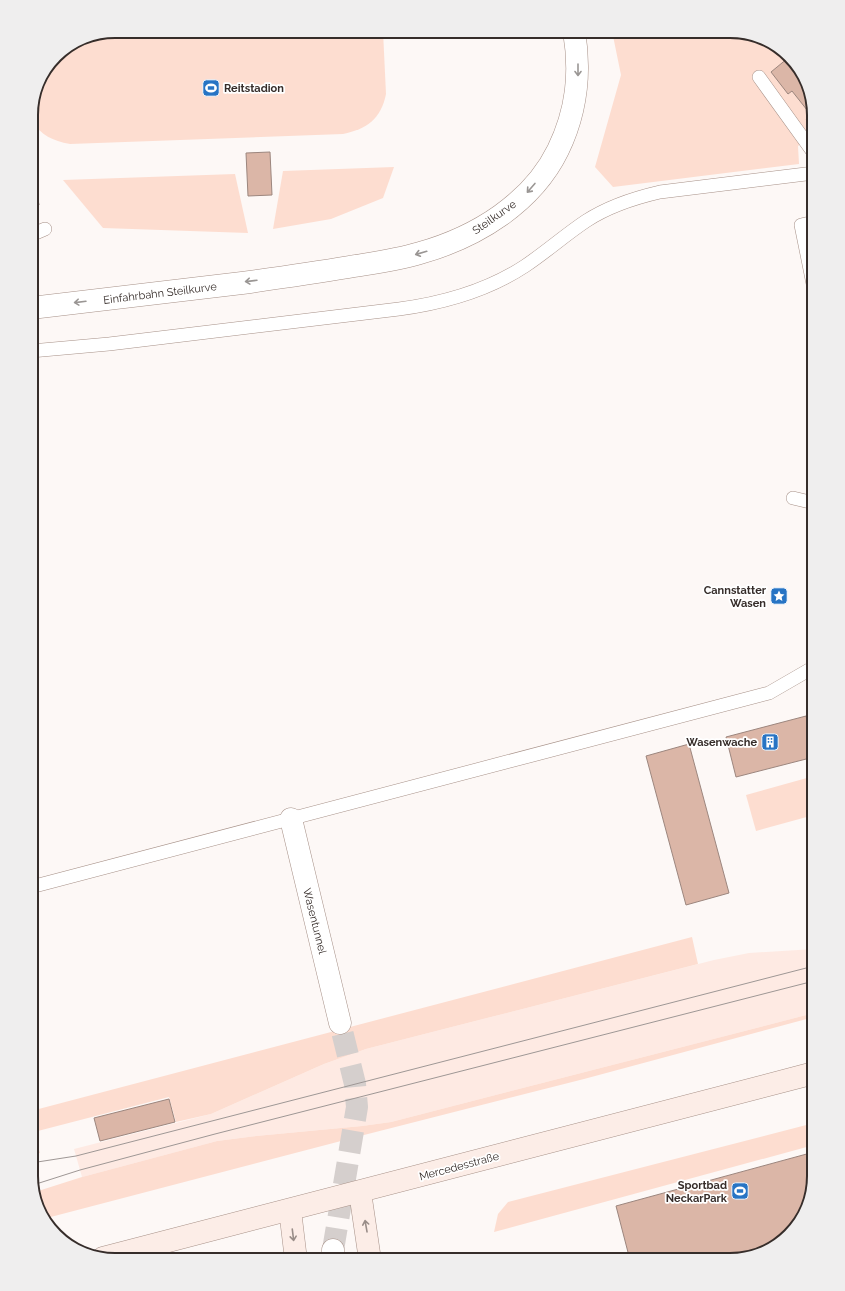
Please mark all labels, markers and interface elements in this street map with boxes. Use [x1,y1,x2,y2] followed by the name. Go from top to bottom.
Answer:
[574,63,582,76] one-way arrow
[201,78,221,98] sports icon: Reitstadion
[224,82,284,95] place label: Reitstadion
[527,183,536,193] one-way arrow
[470,197,519,237] street label: Steilkurve
[414,250,427,257] one-way arrow
[245,278,258,285] one-way arrow
[103,280,218,307] street label: Einfahrbahn Steilkurve
[74,299,87,306] one-way arrow
[704,584,767,610] place label: Cannstatter Wasen
[769,586,789,606] place icon: Cannstatter Wasen
[760,732,780,752] building icon: Wasenwache
[686,736,757,749] place label: Wasenwache
[300,887,329,955] street label: Wasentunnel
[418,1149,501,1183] street label: Mercedesstraße
[666,1179,728,1205] place label: Sportbad NeckarPark
[730,1181,750,1201] sports icon: Sportbad NeckarPark
[362,1220,370,1233] one-way arrow
[289,1228,296,1241] one-way arrow

